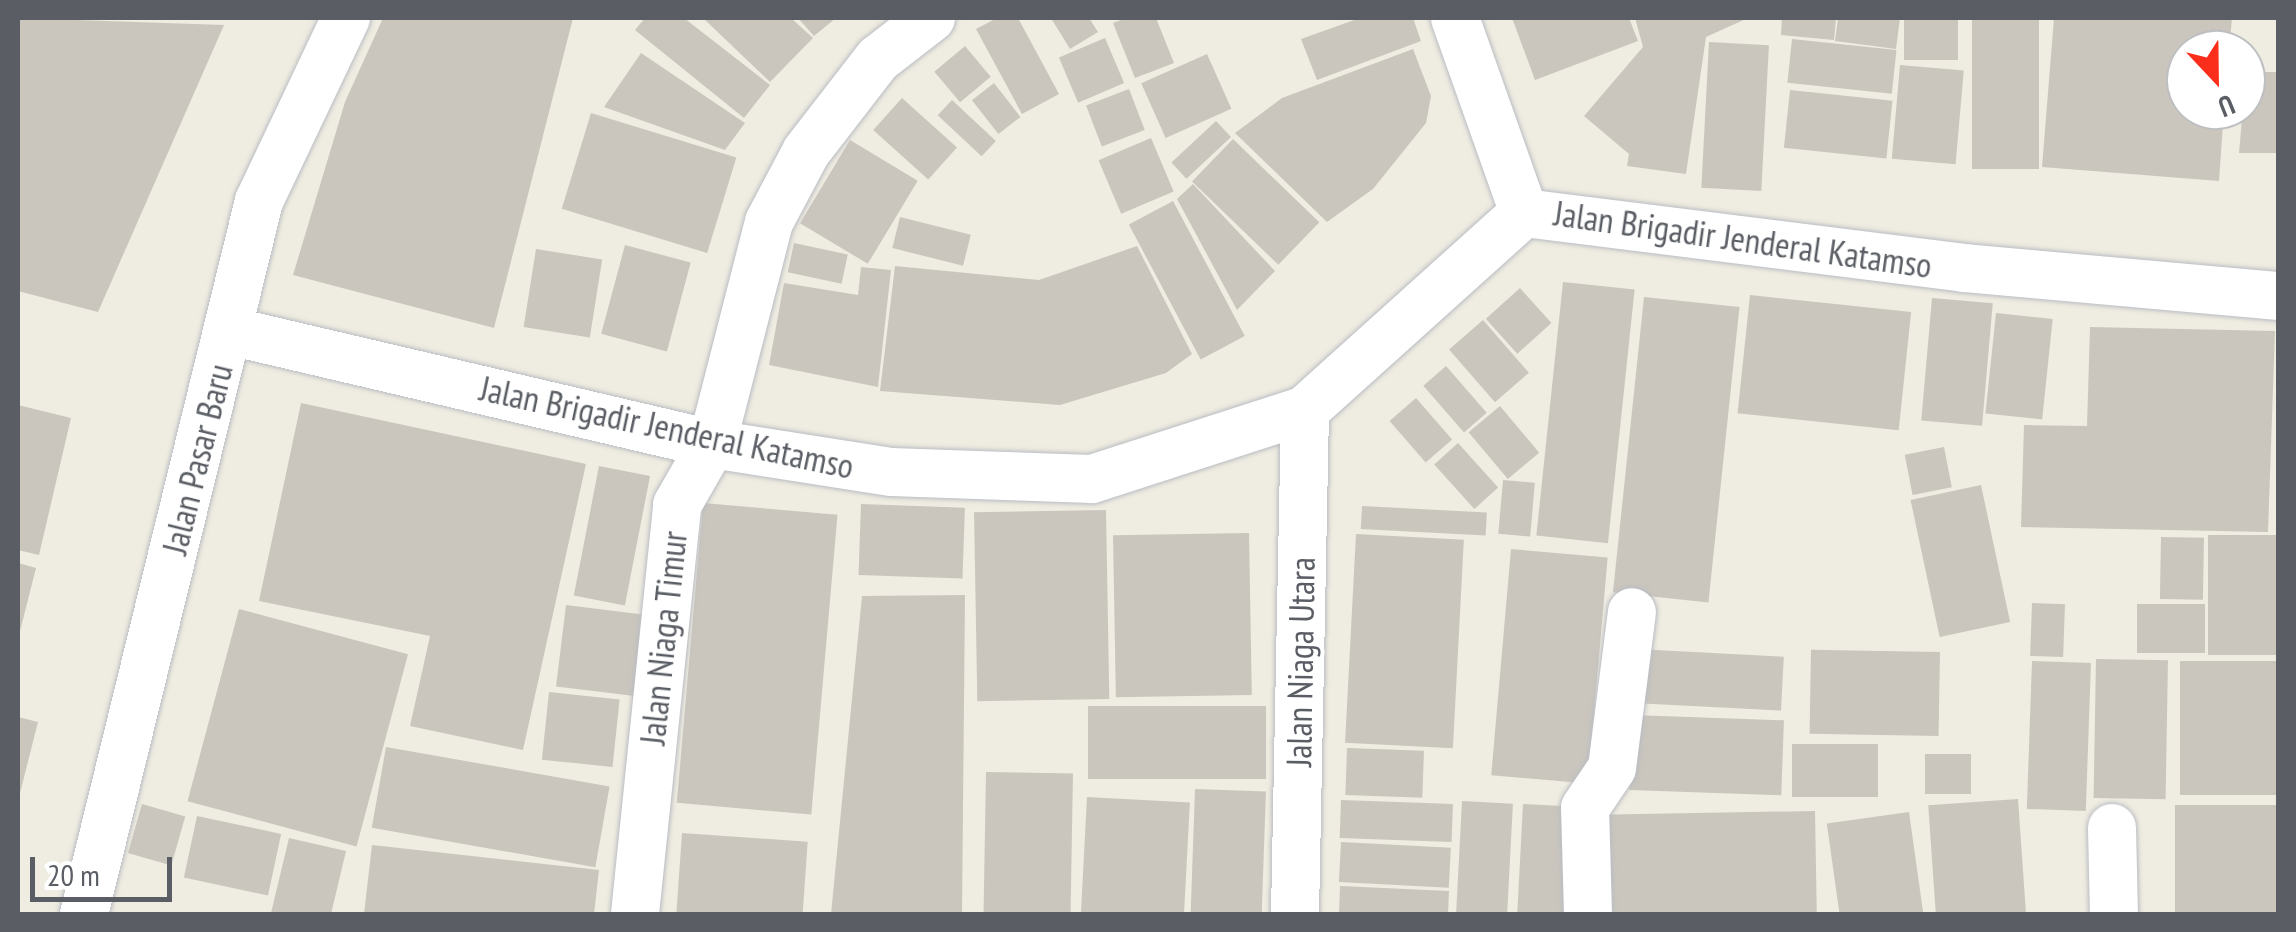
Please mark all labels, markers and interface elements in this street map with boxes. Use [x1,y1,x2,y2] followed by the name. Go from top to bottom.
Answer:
[2166,30,2266,130] north arrow
[2213,87,2240,126] text: U
[1552,192,1934,286] street label: Jalan Brigadir Jenderal Katamso
[153,360,241,558] street label: Jalan Pasar Baru
[476,367,858,487] street label: Jalan Brigadir Jenderal Katamso
[631,529,695,747] street label: Jalan Niaga Timur
[1277,557,1323,767] street label: Jalan Niaga Utara
[35,837,178,899] scale bar
[47,855,100,894] text: 20 m

